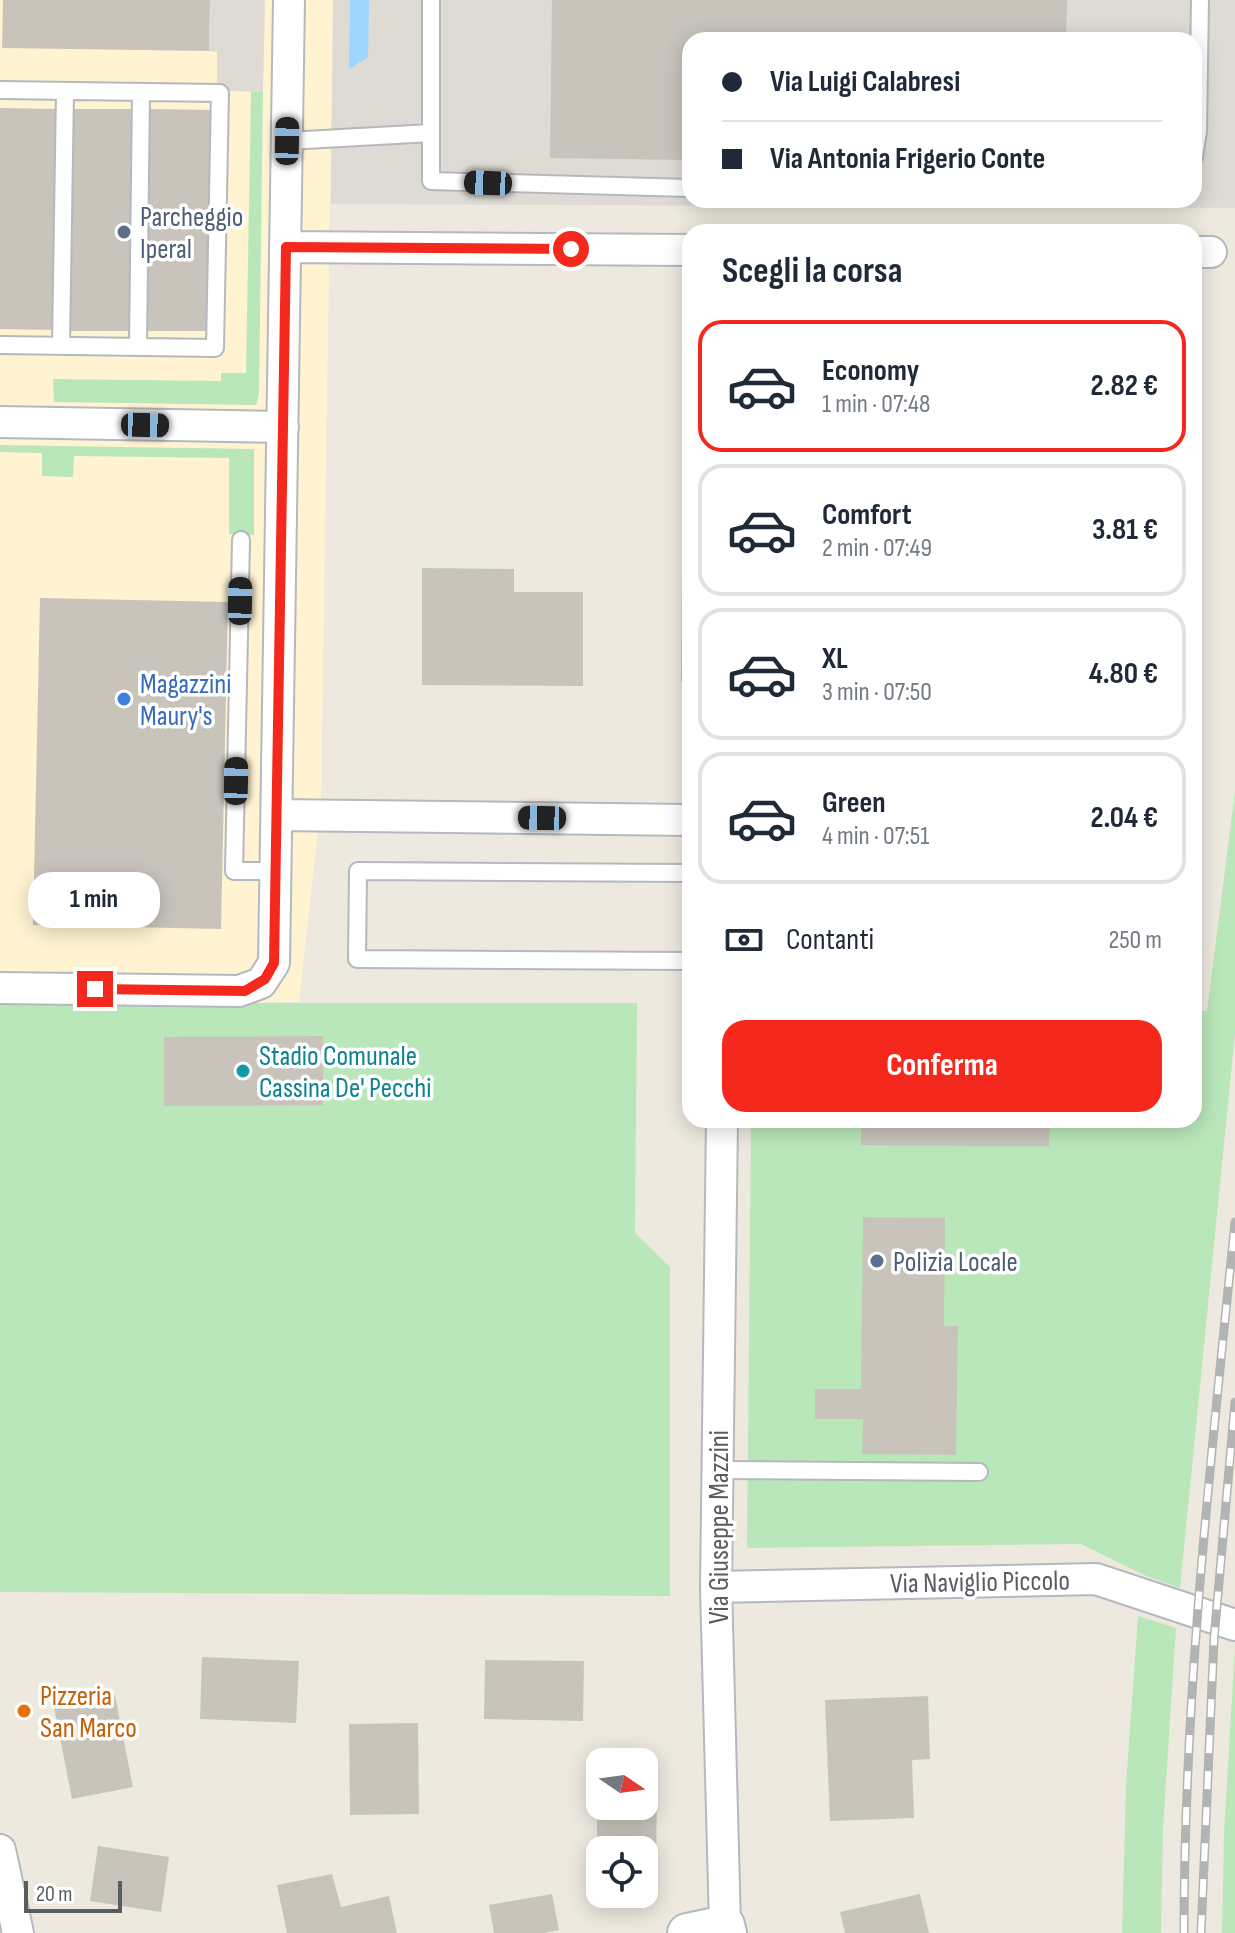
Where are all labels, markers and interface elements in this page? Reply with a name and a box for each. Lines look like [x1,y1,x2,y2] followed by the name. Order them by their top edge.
[770,64,960,100] text: Via Luigi Calabresi
[275,117,299,165] car
[770,141,1045,177] text: Via Antonia Frigerio Conte
[464,170,512,196] car
[140,201,243,266] place label: Parcheggio Iperal
[115,223,133,241] marker: Parcheggio Iperal
[553,231,589,267] route start
[722,250,902,293] text: Scegli la corsa
[726,350,798,422] icon: car
[822,353,919,389] text: Economy
[1091,368,1158,404] text: 2.82 €
[822,389,930,420] text: 1 min · 07:48
[121,413,169,437] car
[726,494,798,566] icon: car
[822,497,912,533] text: Comfort
[1092,512,1158,548] text: 3.81 €
[822,533,932,564] text: 2 min · 07:49
[228,577,252,625] car
[726,638,798,710] icon: car
[822,641,848,677] text: XL
[1089,656,1158,692] text: 4.80 €
[140,668,232,733] place label: Magazzini Maury's
[822,677,932,708] text: 3 min · 07:50
[115,690,133,708] marker: Magazzini Maury's
[224,757,248,805] car
[726,782,798,854] icon: car
[822,785,886,821] text: Green
[1090,800,1158,836] text: 2.04 €
[518,806,566,830] car
[822,821,929,852] text: 4 min · 07:51
[29,873,161,929] callout: 1 min
[70,884,118,915] text: 1 min
[722,918,766,962] icon: cash
[786,922,874,958] text: Contanti
[1108,925,1162,956] text: 250 m
[77,971,113,1007] route end
[722,1020,1162,1112] button: Conferma
[259,1040,432,1105] place label: Stadio Comunale Cassina De' Pecchi
[234,1062,252,1080] marker: Stadio Comunale Cassina De' Pecchi
[893,1246,1018,1279] place label: Polizia Locale
[868,1252,886,1270] marker: Polizia Locale
[703,1430,736,1624] street label: Via Giuseppe Mazzini
[890,1564,1070,1601] street label: Via Naviglio Piccolo
[40,1680,137,1745] place label: Pizzeria San Marco
[15,1702,33,1720] marker: Pizzeria San Marco
[586,1748,658,1820] north arrow
[586,1748,658,1908] map controls
[586,1836,658,1908] button: locate
[24,1877,122,1913] scale bar
[36,1881,73,1908] text: 20 m

